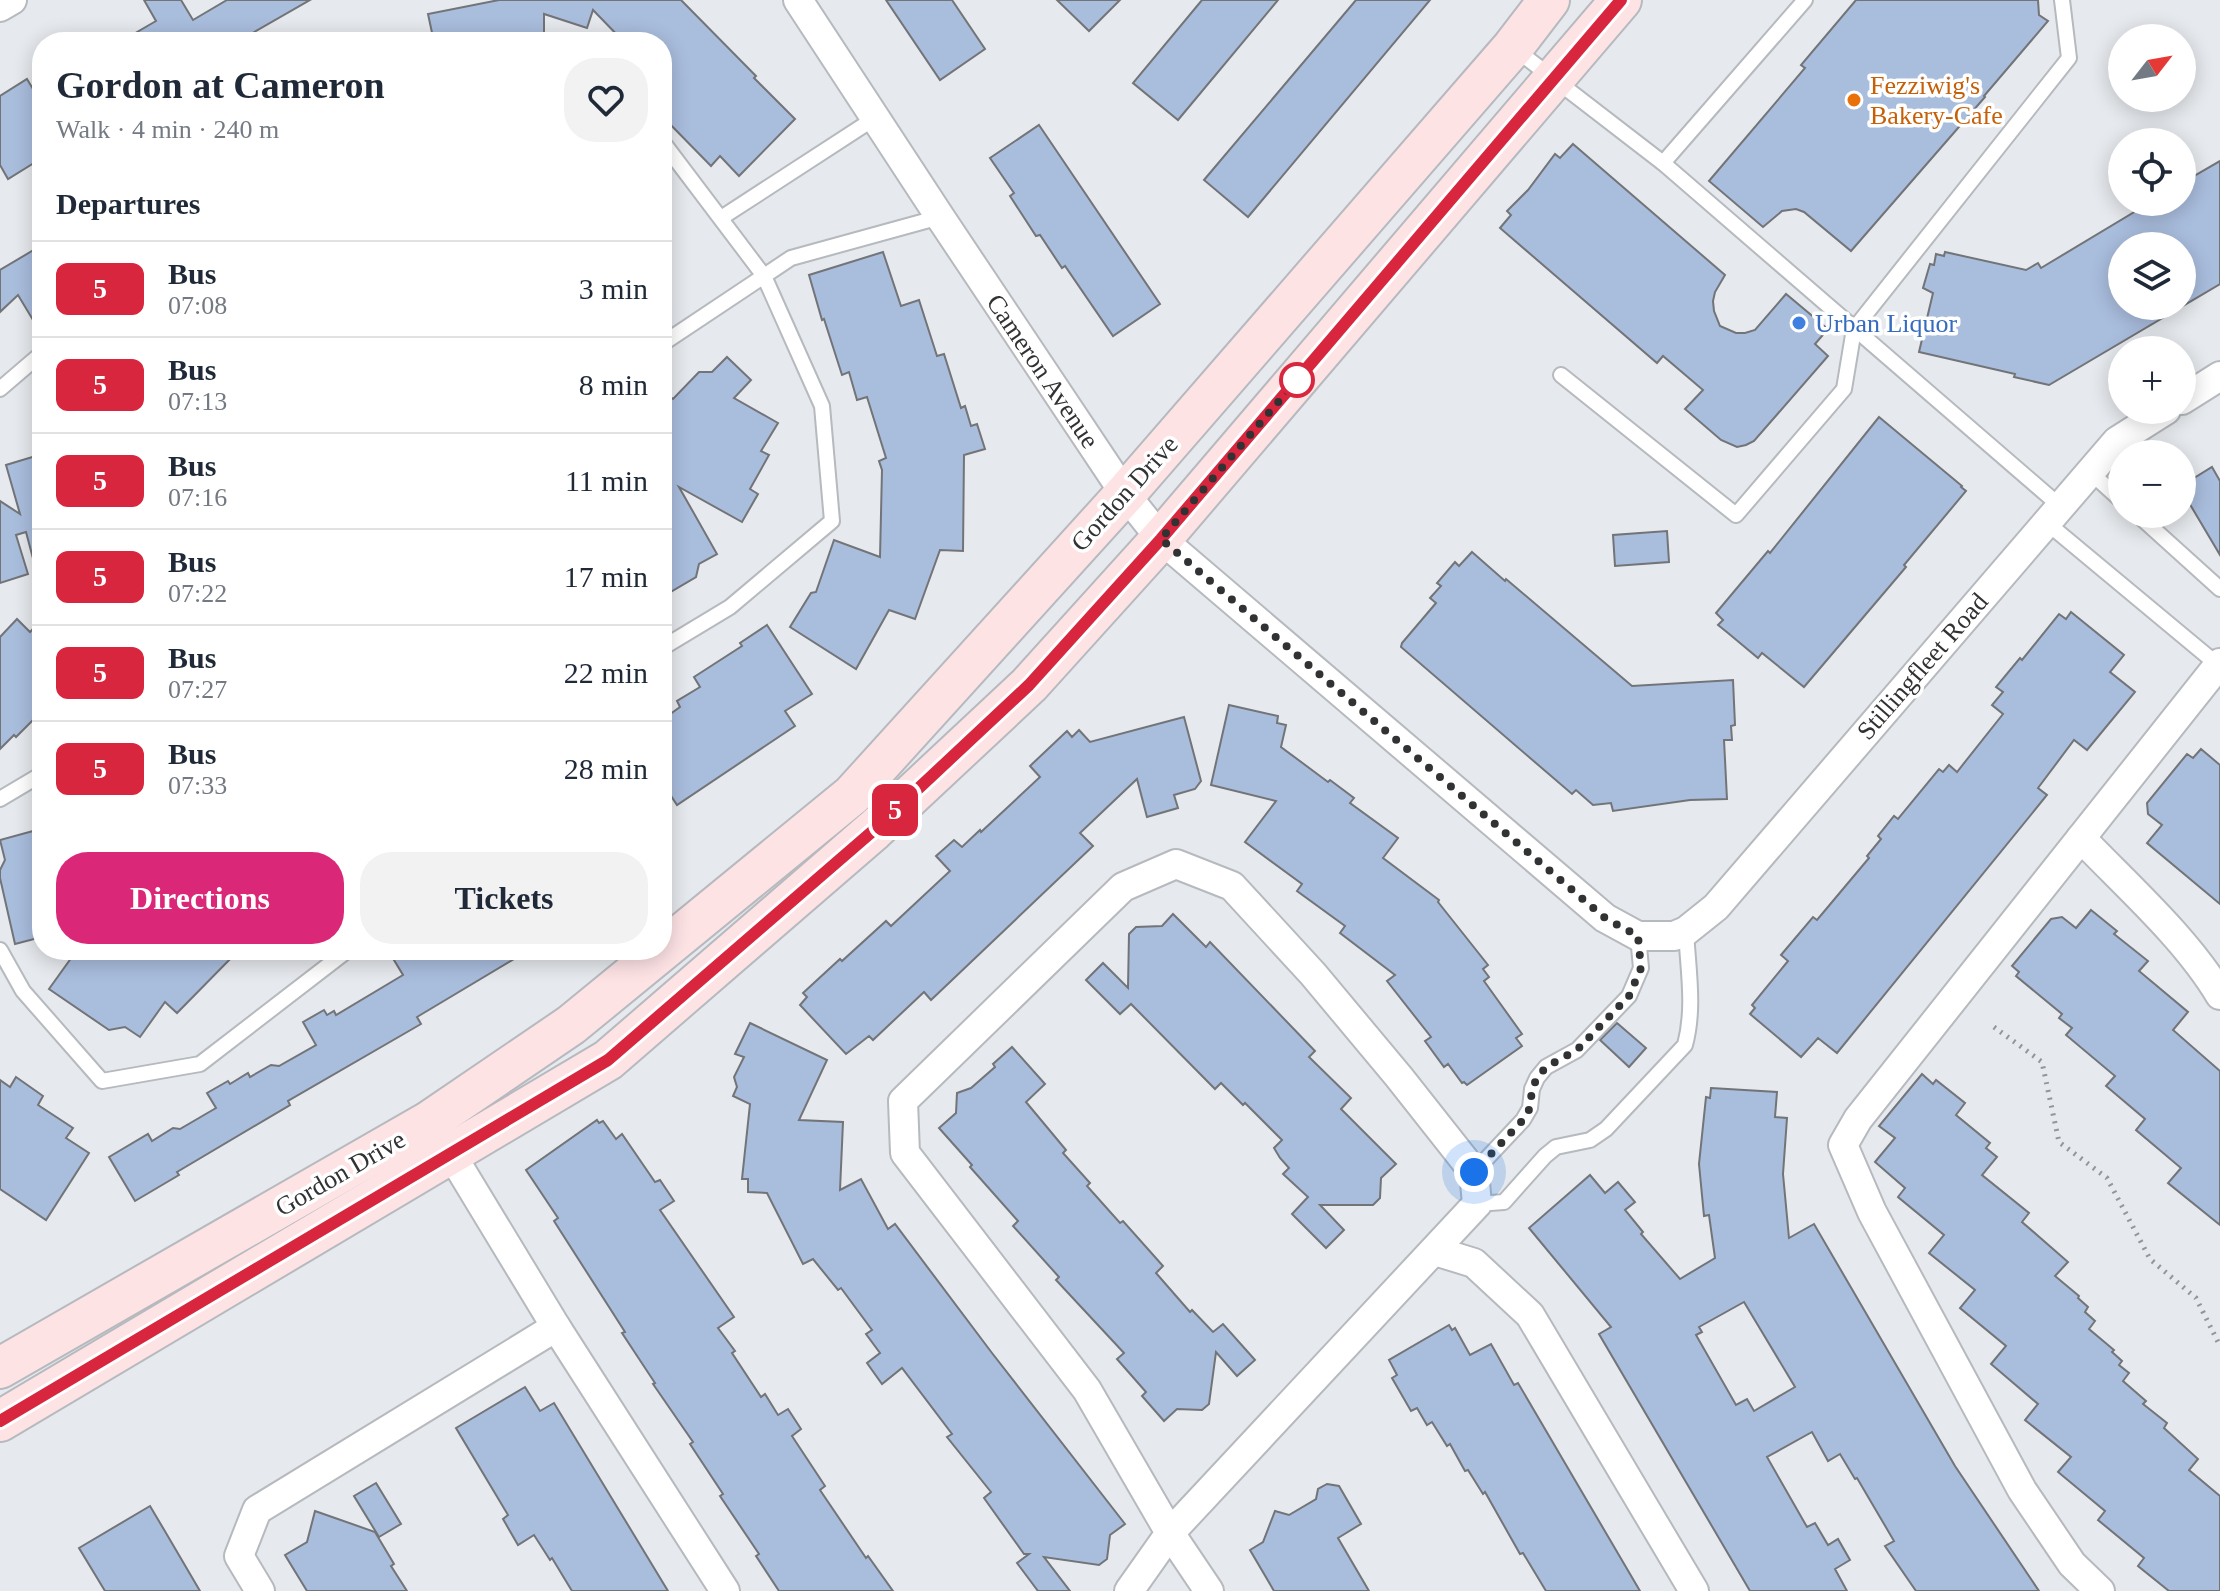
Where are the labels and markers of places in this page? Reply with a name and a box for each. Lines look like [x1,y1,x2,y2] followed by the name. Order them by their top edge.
[1870,71,2003,130] place label: Fezziwig's Bakery-Cafe
[1845,91,1863,109] marker: Fezziwig's Bakery-Cafe
[1815,309,1958,338] place label: Urban Liquor
[1790,314,1808,332] marker: Urban Liquor
[1280,363,1314,397] unlabelled marker

